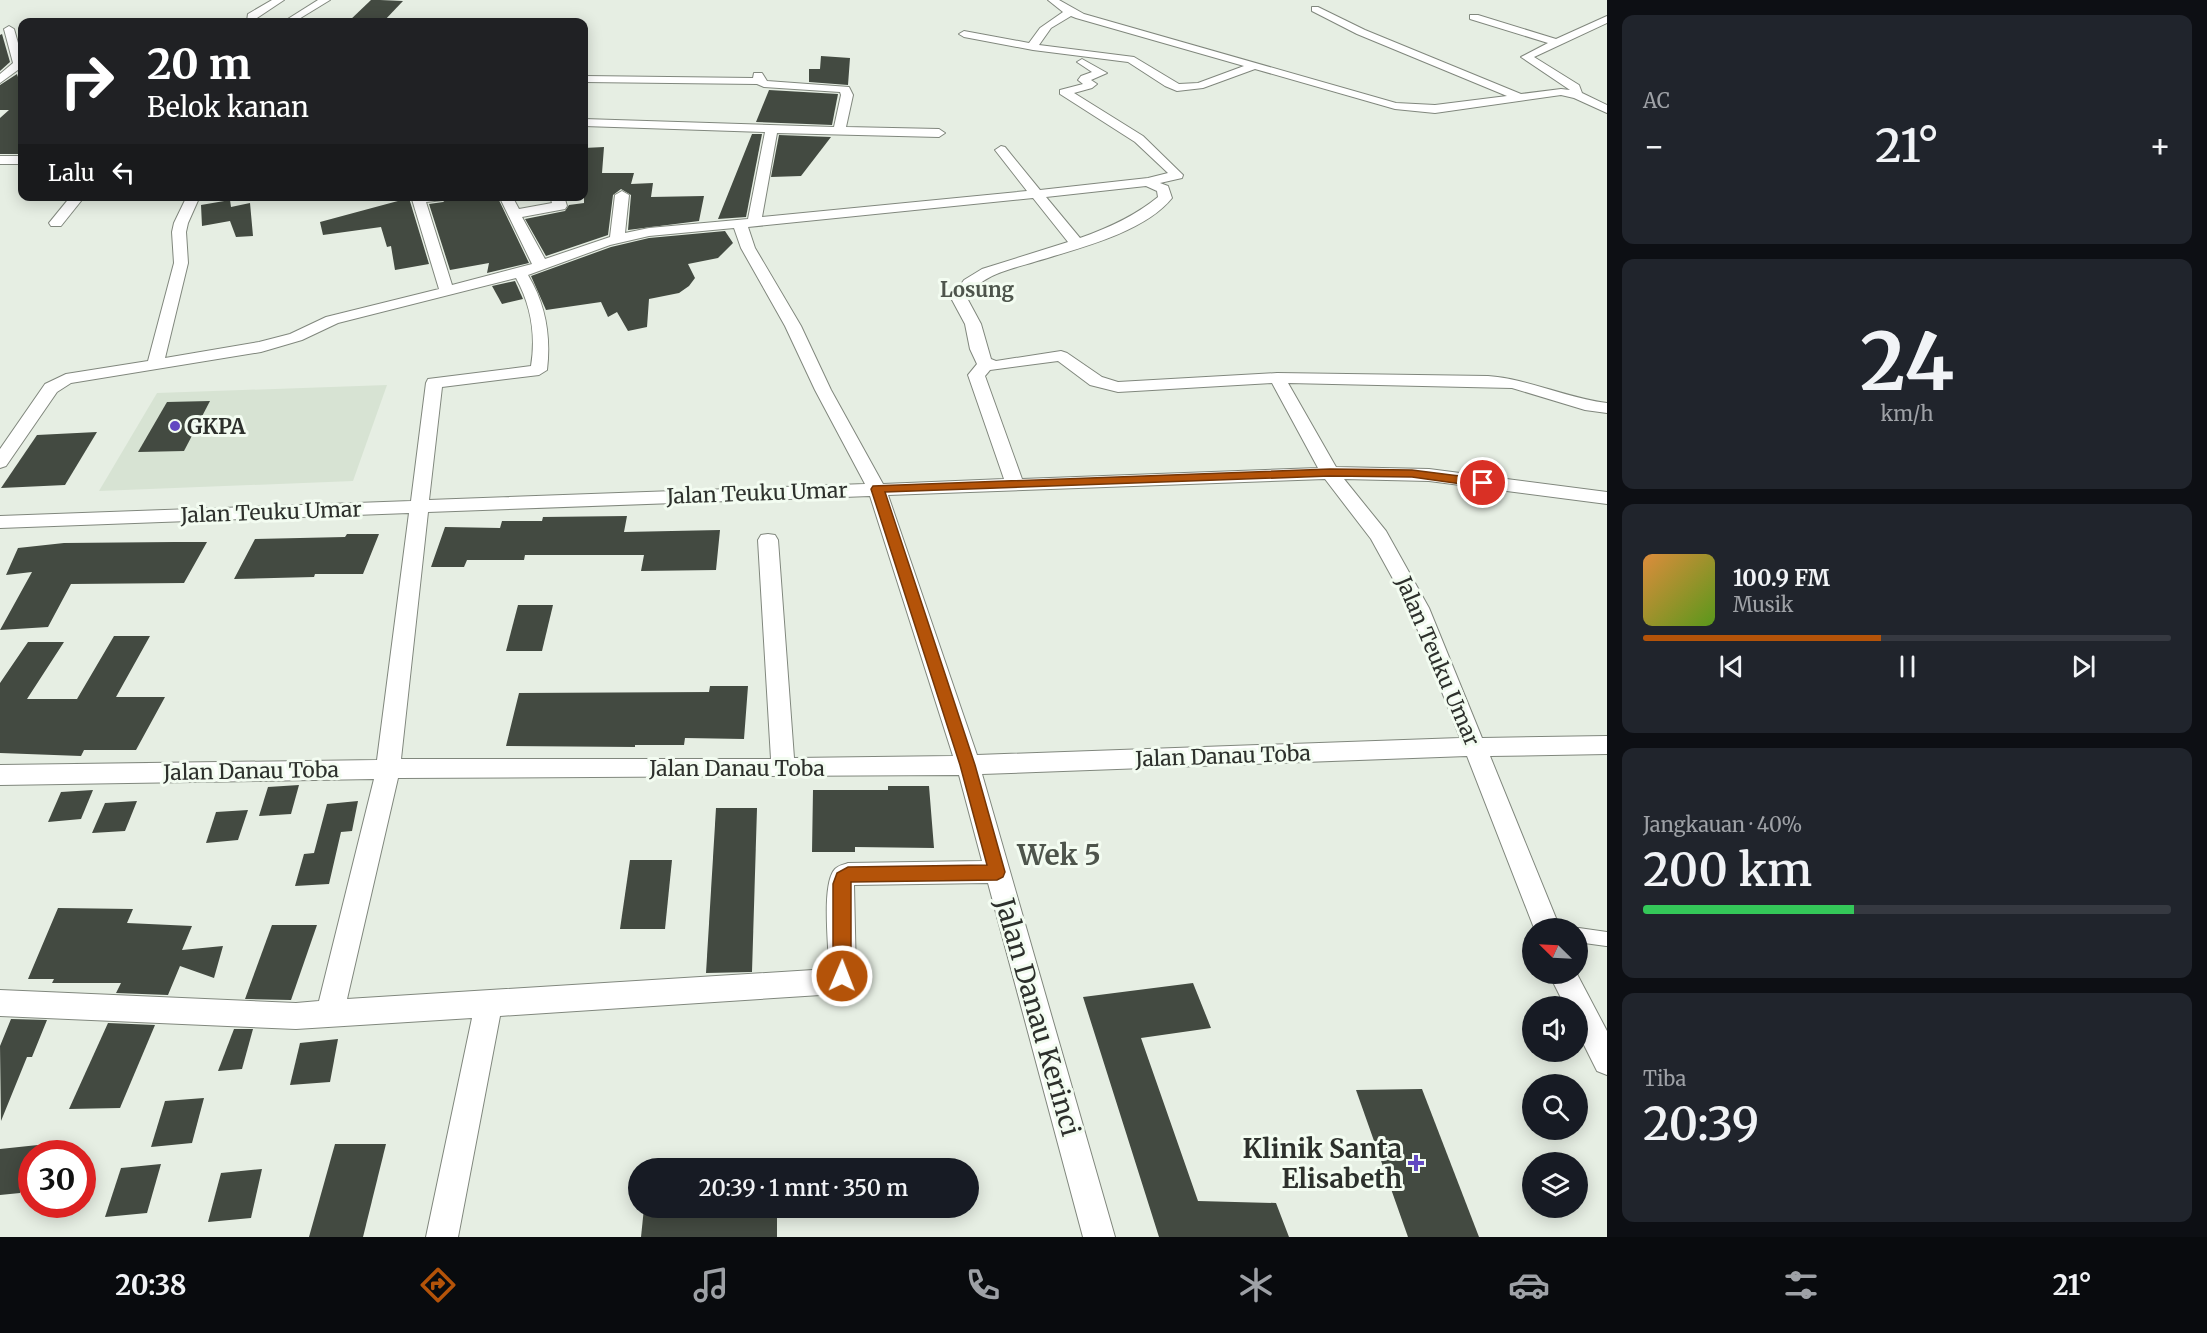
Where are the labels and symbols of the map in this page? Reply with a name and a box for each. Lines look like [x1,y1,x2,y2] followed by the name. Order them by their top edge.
[940,277,1014,302] district label: Losung
[187,413,247,440] place label: GKPA
[168,419,182,433] marker: GKPA
[1457,457,1508,508] pin
[665,476,848,510] street label: Jalan Teuku Umar
[179,495,362,529] street label: Jalan Teuku Umar
[1390,571,1486,750] street label: Jalan Teuku Umar
[1134,739,1311,773] street label: Jalan Danau Toba
[648,755,825,782] street label: Jalan Danau Toba
[162,756,339,786] street label: Jalan Danau Toba
[1016,837,1101,873] district label: Wek 5
[988,893,1088,1140] street label: Jalan Danau Kerinci
[1522,918,1588,984] north arrow
[810,944,874,1008] position arrow
[1243,1132,1402,1195] place label: Klinik Santa Elisabeth
[18,1140,96,1218] speed limit sign: 30
[1407,1154,1425,1172] marker: Klinik Santa Elisabeth

